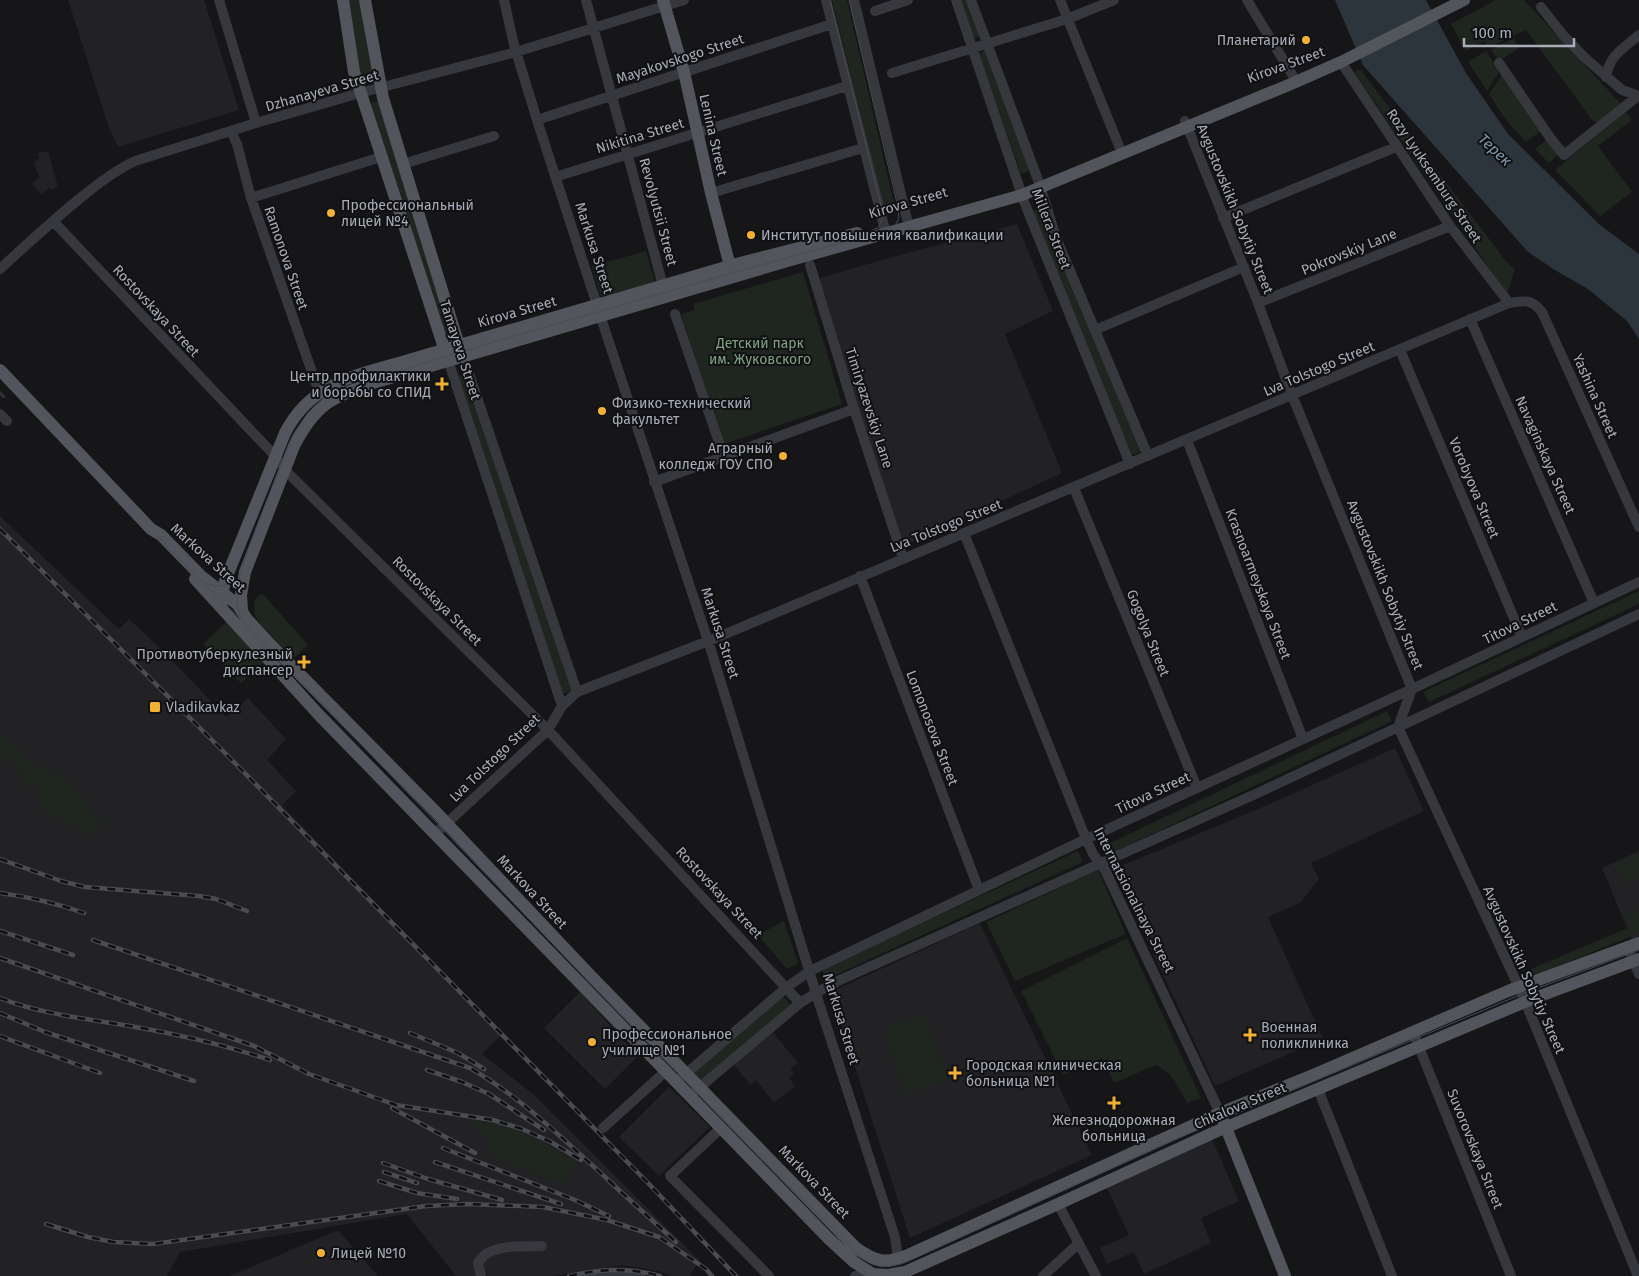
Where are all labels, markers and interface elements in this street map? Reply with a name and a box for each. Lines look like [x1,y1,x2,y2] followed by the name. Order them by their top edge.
[1464,15,1574,47] scale bar
[1472,24,1512,42] text: 100 m
[614,30,747,88] street label: Mayakovskogo Street
[1217,32,1296,49] place label: Планетарий
[1300,34,1312,46] marker: Планетарий
[1245,43,1328,87] street label: Kirova Street
[264,66,381,115] street label: Dzhanayeva Street
[695,92,731,179] street label: Lenina Street
[1383,106,1486,247] street label: Rozy Lyuksemburg Street
[594,114,687,157] street label: Nikitina Street
[1193,122,1277,297] street label: Avgustovskikh Sobytiy Street
[1475,130,1515,170] water label: Терек
[635,156,681,269] street label: Revolyutsii Street
[867,183,950,222] street label: Kirova Street
[1028,186,1074,273] street label: Millera Street
[341,197,474,230] place label: Профессиональный лицей №4
[571,200,617,297] street label: Markusa Street
[260,204,312,313] street label: Ramonova Street
[325,207,337,219] marker: Профессиональный лицей №4
[1299,225,1399,279] street label: Pokrovskiy Lane
[761,227,1004,244] place label: Институт повышения квалификации
[745,229,757,241] marker: Институт повышения квалификации
[109,261,204,361] street label: Rostovskaya Street
[476,292,559,331] street label: Kirova Street
[436,298,484,403] street label: Tamayeva Street
[709,335,811,368] park label: Детский парк им. Жуковского
[1261,338,1378,400] street label: Lva Tolstogo Street
[841,346,897,470] street label: Timiryazevskiy Lane
[1569,351,1622,442] street label: Yashina Street
[290,368,431,401] place label: Центр профилактики и борьбы со СПИД
[435,377,449,391] marker: Центр профилактики и борьбы со СПИД
[1511,393,1579,518] street label: Navaginskaya Street
[612,395,751,428] place label: Физико-технический факультет
[596,405,608,417] marker: Физико-технический факультет
[1445,435,1503,542] street label: Vorobyova Street
[659,440,773,473] place label: Аграрный колледж ГОУ СПО
[777,450,789,462] marker: Аграрный колледж ГОУ СПО
[888,495,1005,556] street label: Lva Tolstogo Street
[1343,498,1427,673] street label: Avgustovskikh Sobytiy Street
[1221,506,1295,662] street label: Krasnoarmeyskaya Street
[167,520,250,597] street label: Markova Street
[389,553,486,650] street label: Rostovskaya Street
[697,585,743,682] street label: Markusa Street
[1123,587,1173,680] street label: Gogolya Street
[1480,597,1561,648] street label: Titova Street
[136,646,293,679] place label: Противотуберкулезный диспансер
[297,655,311,669] marker: Противотуберкулезный диспансер
[902,668,962,789] street label: Lomonosova Street
[166,699,240,716] place label: Vladikavkaz
[148,700,162,714] marker: Vladikavkaz
[446,710,544,806] street label: Lva Tolstogo Street
[1113,768,1194,818] street label: Titova Street
[1090,824,1179,976] street label: Internatsionalnaya Street
[672,843,767,943] street label: Rostovskaya Street
[493,851,571,933] street label: Markova Street
[1479,884,1569,1057] street label: Avgustovskikh Sobytiy Street
[819,971,863,1068] street label: Markusa Street
[1261,1019,1349,1052] place label: Военная поликлиника
[602,1026,732,1059] place label: Профессиональное училище №1
[1243,1028,1257,1042] marker: Военная поликлиника
[586,1036,598,1048] marker: Профессиональное училище №1
[966,1057,1122,1090] place label: Городская клиническая больница №1
[948,1066,962,1080] marker: Городская клиническая больница №1
[1191,1079,1290,1133] street label: Chkalova Street
[1443,1087,1507,1212] street label: Suvorovskaya Street
[1107,1096,1121,1110] marker: Железнодорожная больница
[1052,1112,1176,1145] place label: Железнодорожная больница
[775,1142,854,1223] street label: Markova Street
[331,1245,406,1262] place label: Лицей №10
[315,1247,327,1259] marker: Лицей №10

